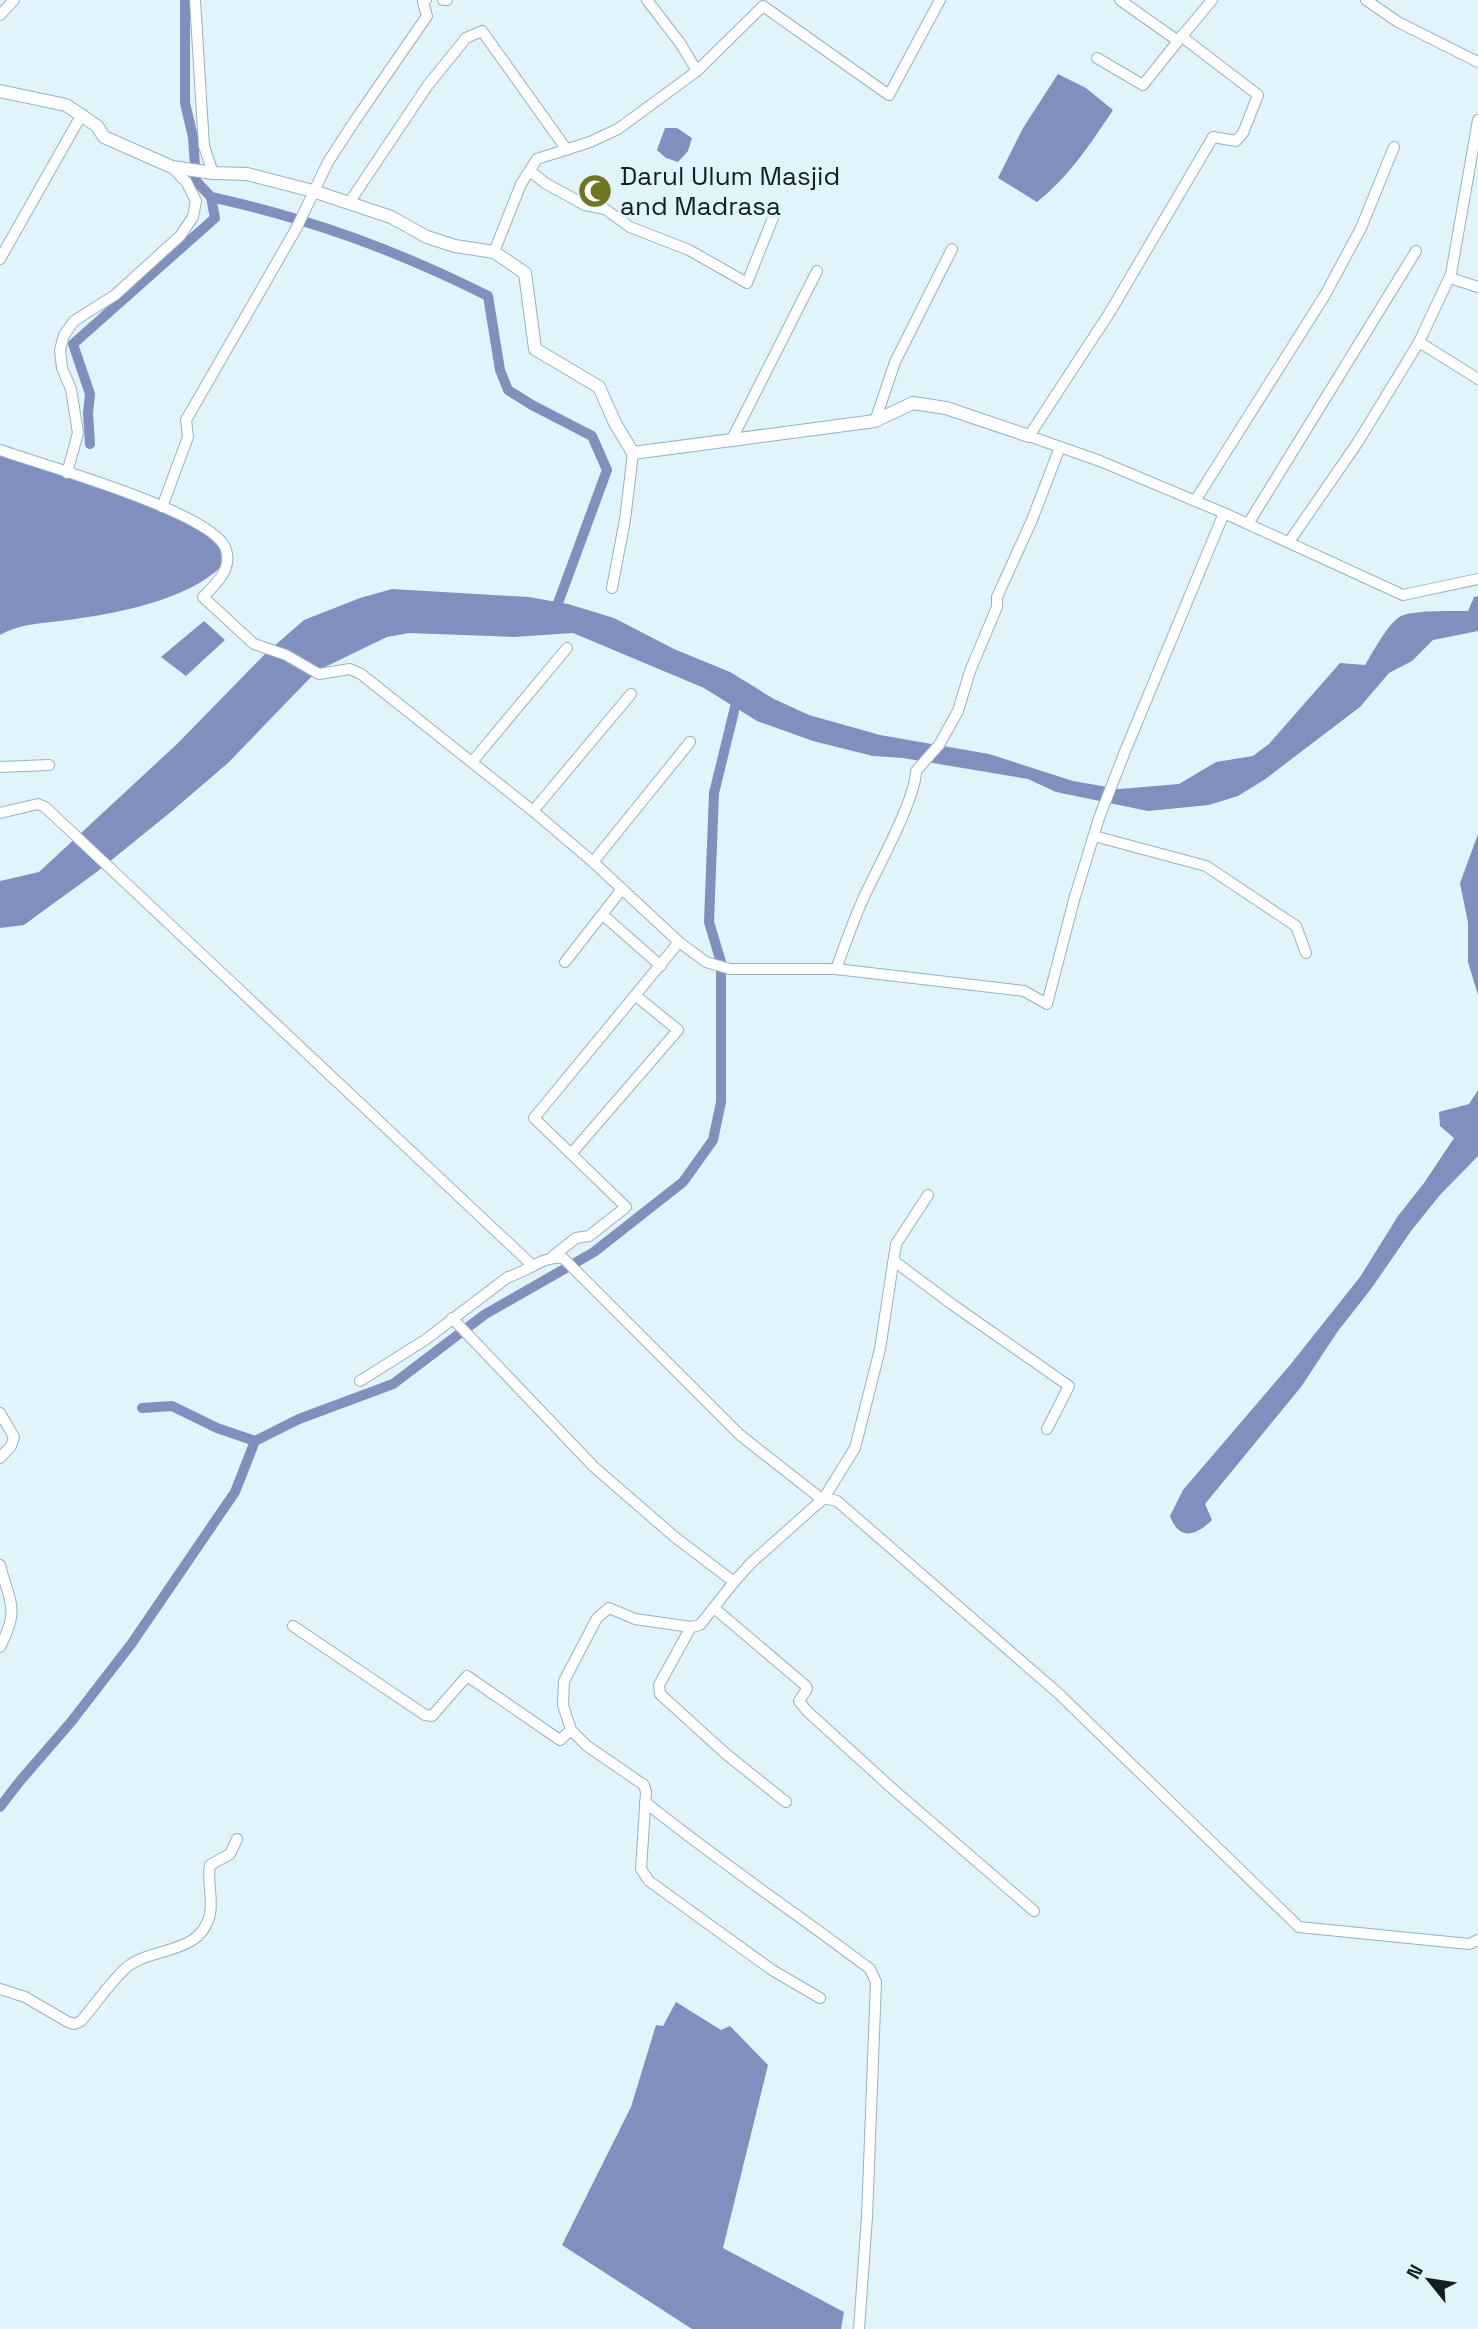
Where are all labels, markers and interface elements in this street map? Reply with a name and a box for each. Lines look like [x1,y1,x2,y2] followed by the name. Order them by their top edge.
[620,159,840,223] place label: Darul Ulum Masjid and Madrasa
[576,172,614,210] mosque icon: Darul Ulum Masjid and Madrasa
[1394,2245,1464,2315] north arrow
[1401,2260,1429,2284] text: N

